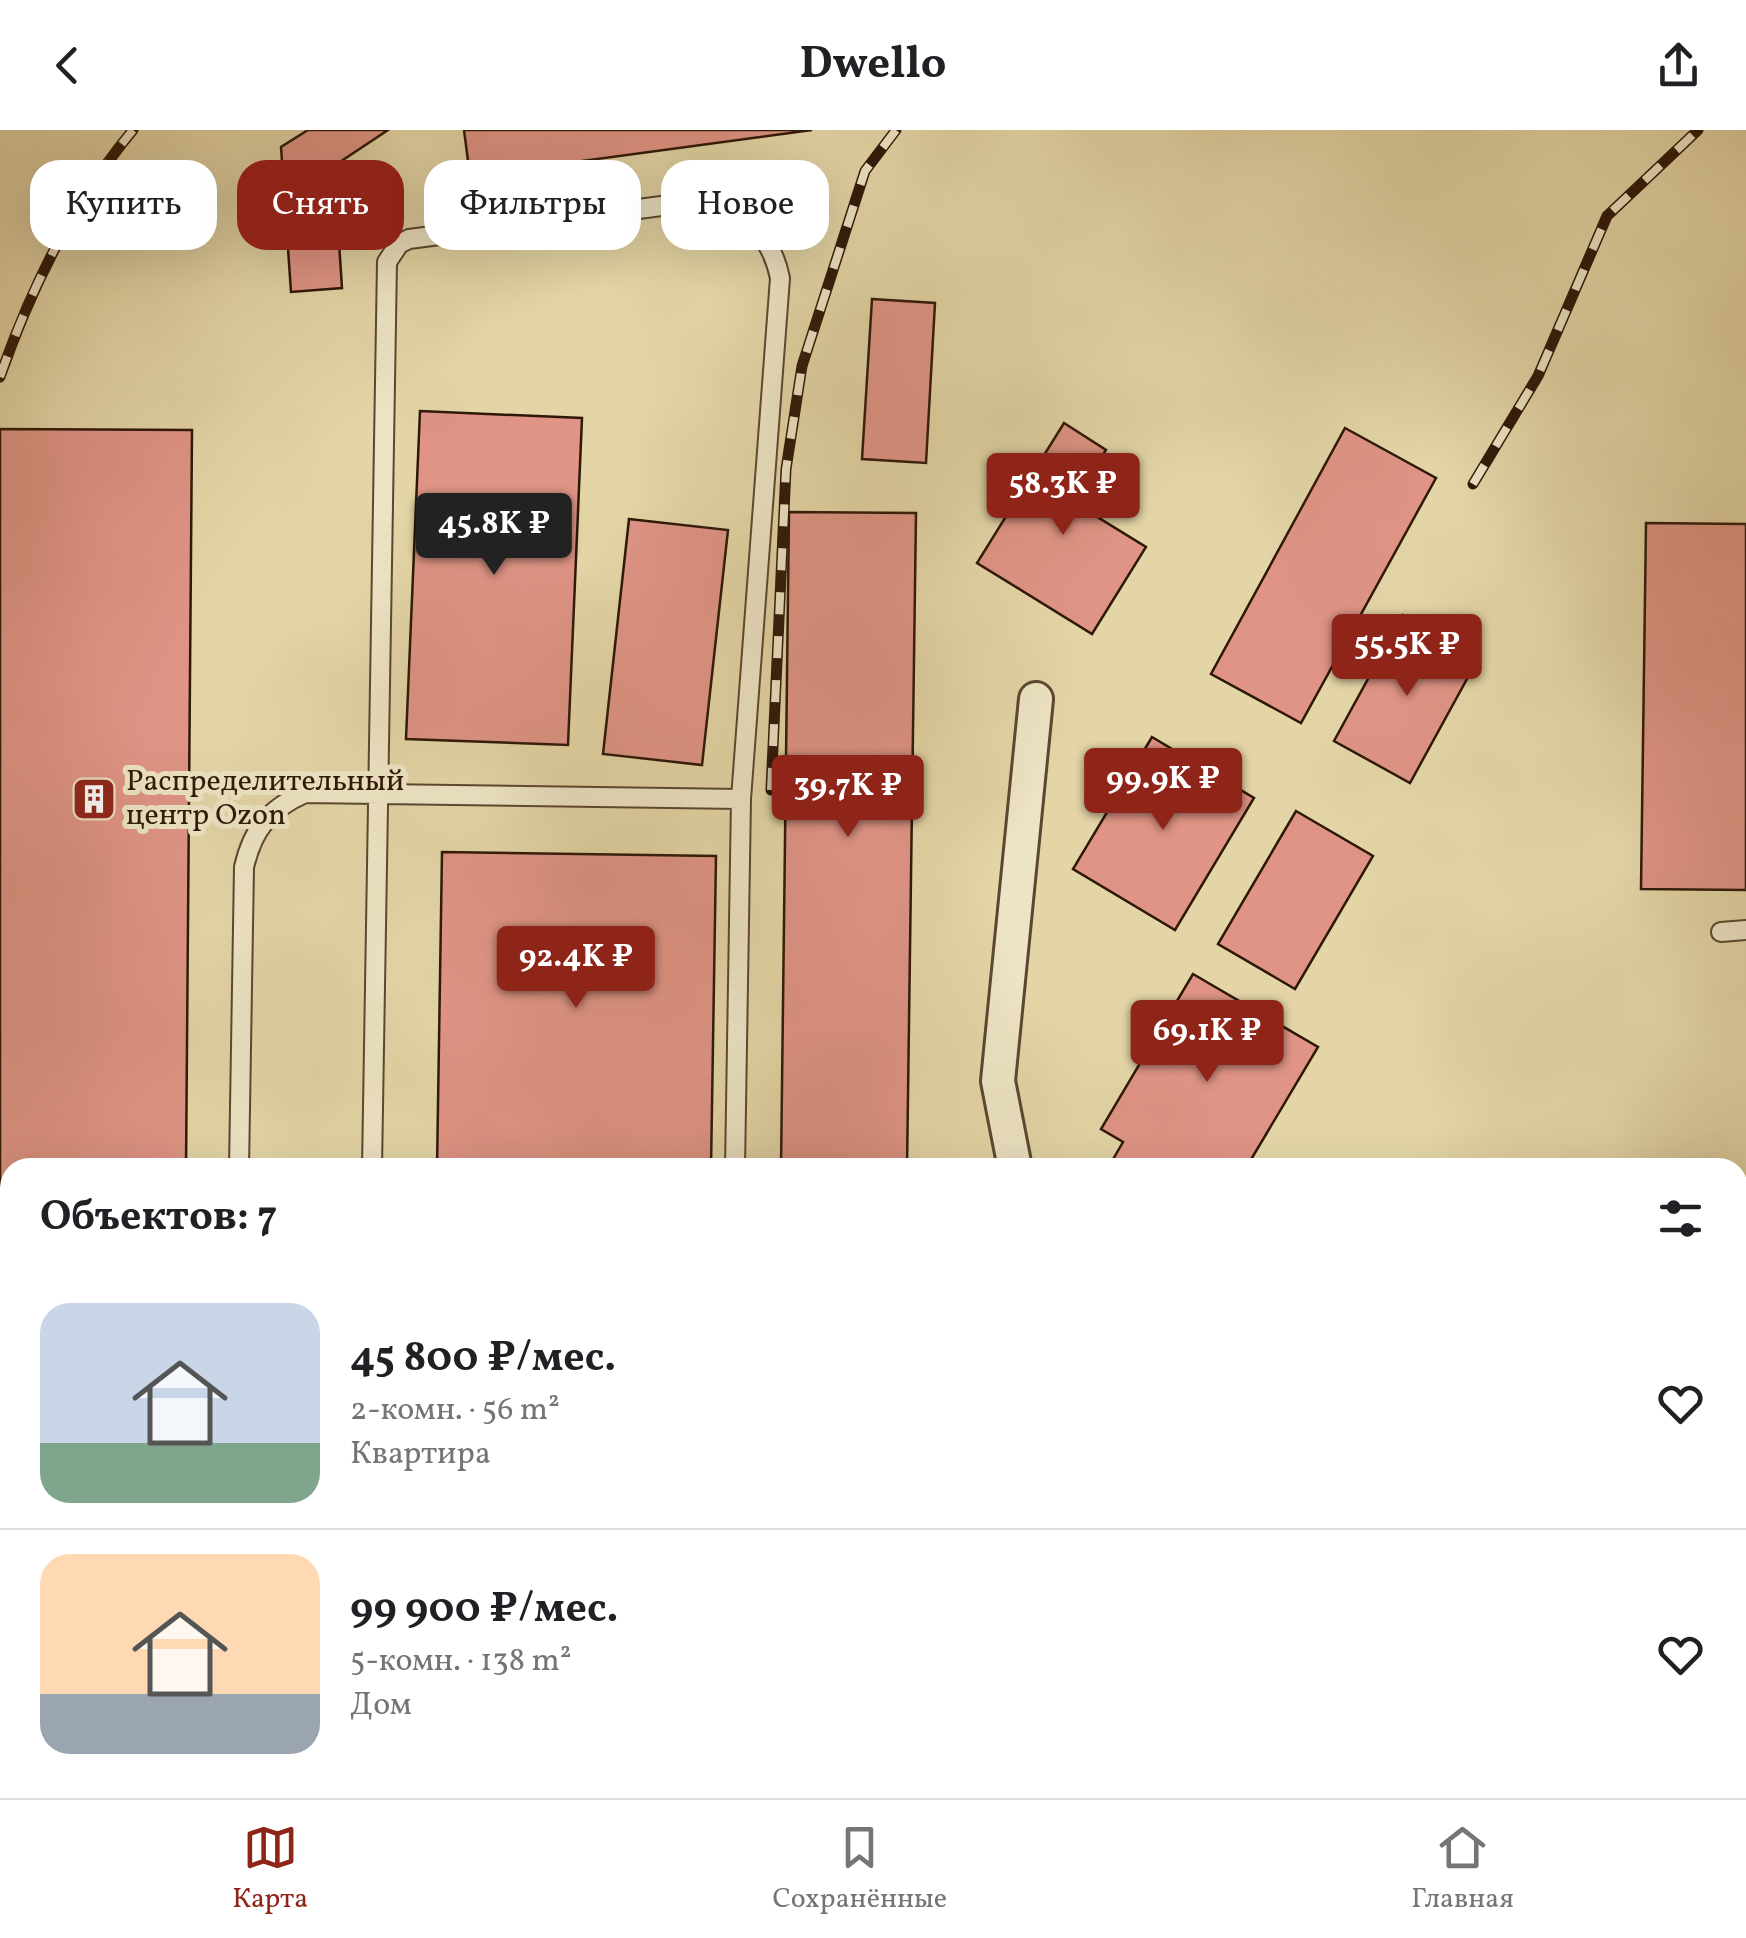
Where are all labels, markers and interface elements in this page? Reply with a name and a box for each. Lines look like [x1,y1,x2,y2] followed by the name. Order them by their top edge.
[799,34,947,97] text: Dwello
[40,38,95,93] icon: back
[1651,38,1706,93] icon: share
[30,160,217,250] chip: Купить
[237,160,404,250] chip: Снять
[424,160,641,250] chip: Фильтры
[661,160,829,250] chip: Новое
[971,453,1155,538] pin: 58.3K ₽
[1009,463,1117,507] text: 58.3K ₽
[402,493,586,578] pin: 45.8K ₽
[438,503,550,547] text: 45.8K ₽
[1315,614,1499,699] pin: 55.5K ₽
[1354,624,1460,668] text: 55.5K ₽
[1071,748,1255,833] pin: 99.9K ₽
[756,755,940,840] pin: 39.7K ₽
[1106,758,1220,802] text: 99.9K ₽
[126,761,404,837] place label: Распределительный центр Ozon
[794,765,902,809] text: 39.7K ₽
[71,776,117,822] building icon: Распределительный центр Ozon
[484,926,668,1011] pin: 92.4K ₽
[519,936,633,980] text: 92.4K ₽
[1115,1000,1299,1085] pin: 69.1K ₽
[1153,1010,1261,1054] text: 69.1K ₽
[40,1189,277,1248] text: Объектов: 7
[1653,1191,1708,1246] icon: filters
[350,1330,616,1389] text: 45 800 ₽/мес.
[120,1343,240,1463] icon: home
[1653,1376,1708,1431] icon: heart
[350,1389,560,1433] text: 2-комн. · 56 m²
[350,1433,491,1477] text: Квартира
[350,1581,618,1640] text: 99 900 ₽/мес.
[120,1594,240,1714] icon: home
[1653,1627,1708,1682] icon: heart
[350,1640,572,1684] text: 5-комн. · 138 m²
[350,1684,412,1728] text: Дом
[232,1820,308,1919] tab: Карта
[772,1820,947,1919] tab: Сохранённые
[1411,1820,1514,1919] tab: Главная

